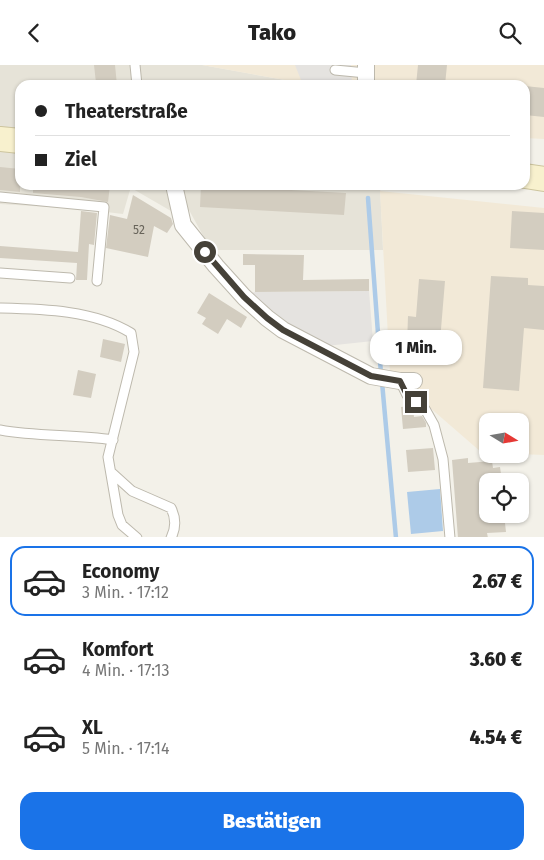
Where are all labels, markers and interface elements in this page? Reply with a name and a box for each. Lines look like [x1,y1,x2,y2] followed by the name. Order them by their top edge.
[20,19,48,47] icon: back
[248,19,296,46] text: Tako
[496,19,524,47] icon: search
[65,100,188,123] text: Theaterstraße
[65,148,97,171] text: Ziel
[133,223,145,237] house number: 52
[194,241,216,263] route start
[370,329,462,365] callout: 1 Min.
[395,338,437,357] text: 1 Min.
[405,391,427,413] route end
[479,413,529,463] north arrow
[479,413,529,523] map controls
[479,473,529,523] button: locate
[22,559,67,604] icon: car
[82,560,159,583] text: Economy
[473,570,522,593] text: 2.67 €
[82,583,169,602] text: 3 Min. · 17:12
[22,637,67,682] icon: car
[82,638,153,661] text: Komfort
[470,648,522,671] text: 3.60 €
[82,661,169,680] text: 4 Min. · 17:13
[22,715,67,760] icon: car
[82,716,103,739] text: XL
[469,726,522,749] text: 4.54 €
[82,739,169,758] text: 5 Min. · 17:14
[20,792,524,850] button: Bestätigen

